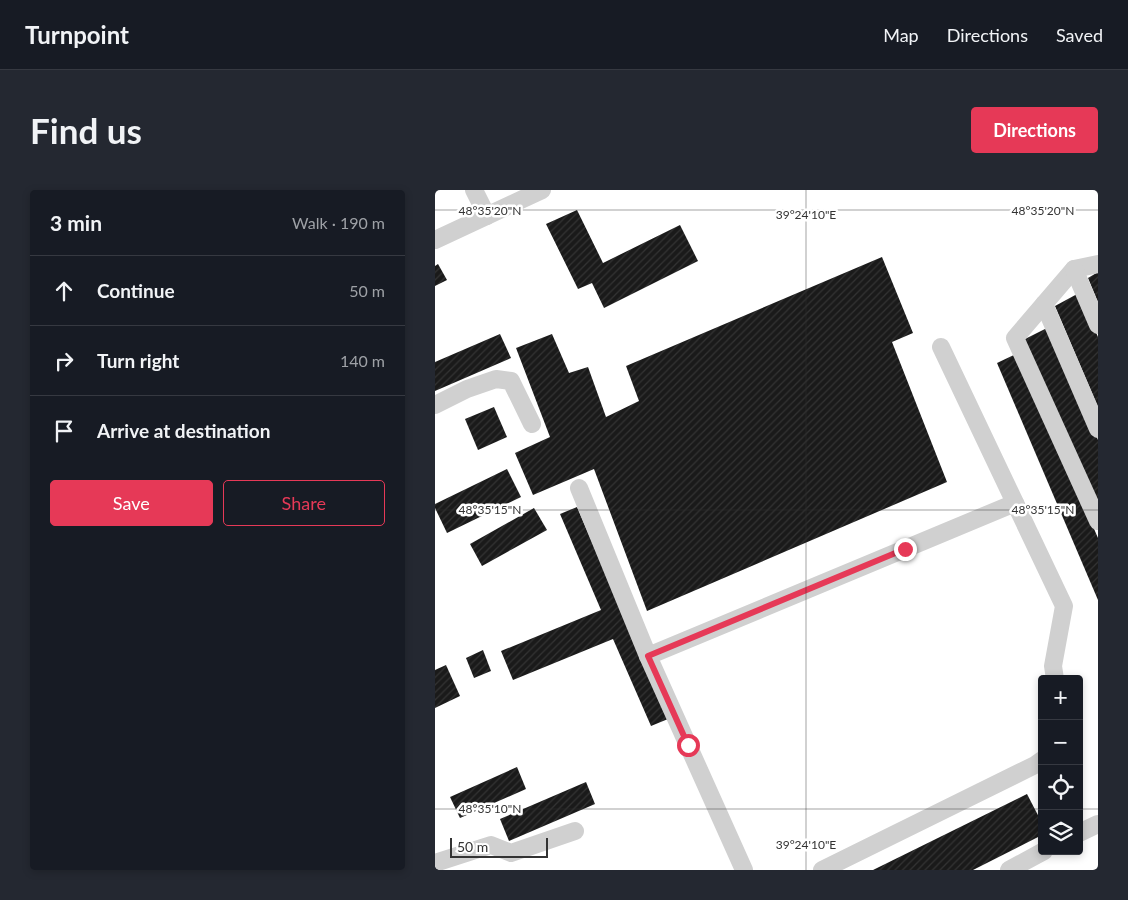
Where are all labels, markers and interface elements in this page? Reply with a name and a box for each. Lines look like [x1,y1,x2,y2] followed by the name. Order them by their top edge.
[25,20,129,49] text: Turnpoint
[883,24,919,46] text: Map
[947,24,1028,46] text: Directions
[1056,24,1103,46] text: Saved
[971,107,1098,153] button: Directions
[30,109,142,151] text: Find us
[459,203,521,218] text: 48°35'20"N
[1012,203,1074,218] text: 48°35'20"N
[776,207,836,222] text: 39°24'10"E
[50,210,102,235] text: 3 min
[292,213,385,232] text: Walk · 190 m
[50,277,78,305] icon: ahead
[97,279,175,302] text: Continue
[349,281,385,300] text: 50 m
[50,347,78,375] icon: right
[97,349,179,372] text: Turn right
[340,351,385,370] text: 140 m
[50,417,78,445] icon: arrive
[97,419,270,442] text: Arrive at destination
[50,480,213,526] button: Save
[223,480,385,526] button: Share
[459,502,521,517] text: 48°35'15"N
[1012,502,1074,517] text: 48°35'15"N
[894,538,917,561] route end
[1038,675,1083,855] map controls
[1038,675,1083,720] button: +
[1038,720,1083,765] button: −
[677,734,700,757] route start
[1038,765,1083,810] button: locate
[459,801,521,816] text: 48°35'10"N
[1038,810,1083,855] button: layers
[450,835,547,858] scale bar
[776,837,836,852] text: 39°24'10"E
[457,838,488,855] text: 50 m

